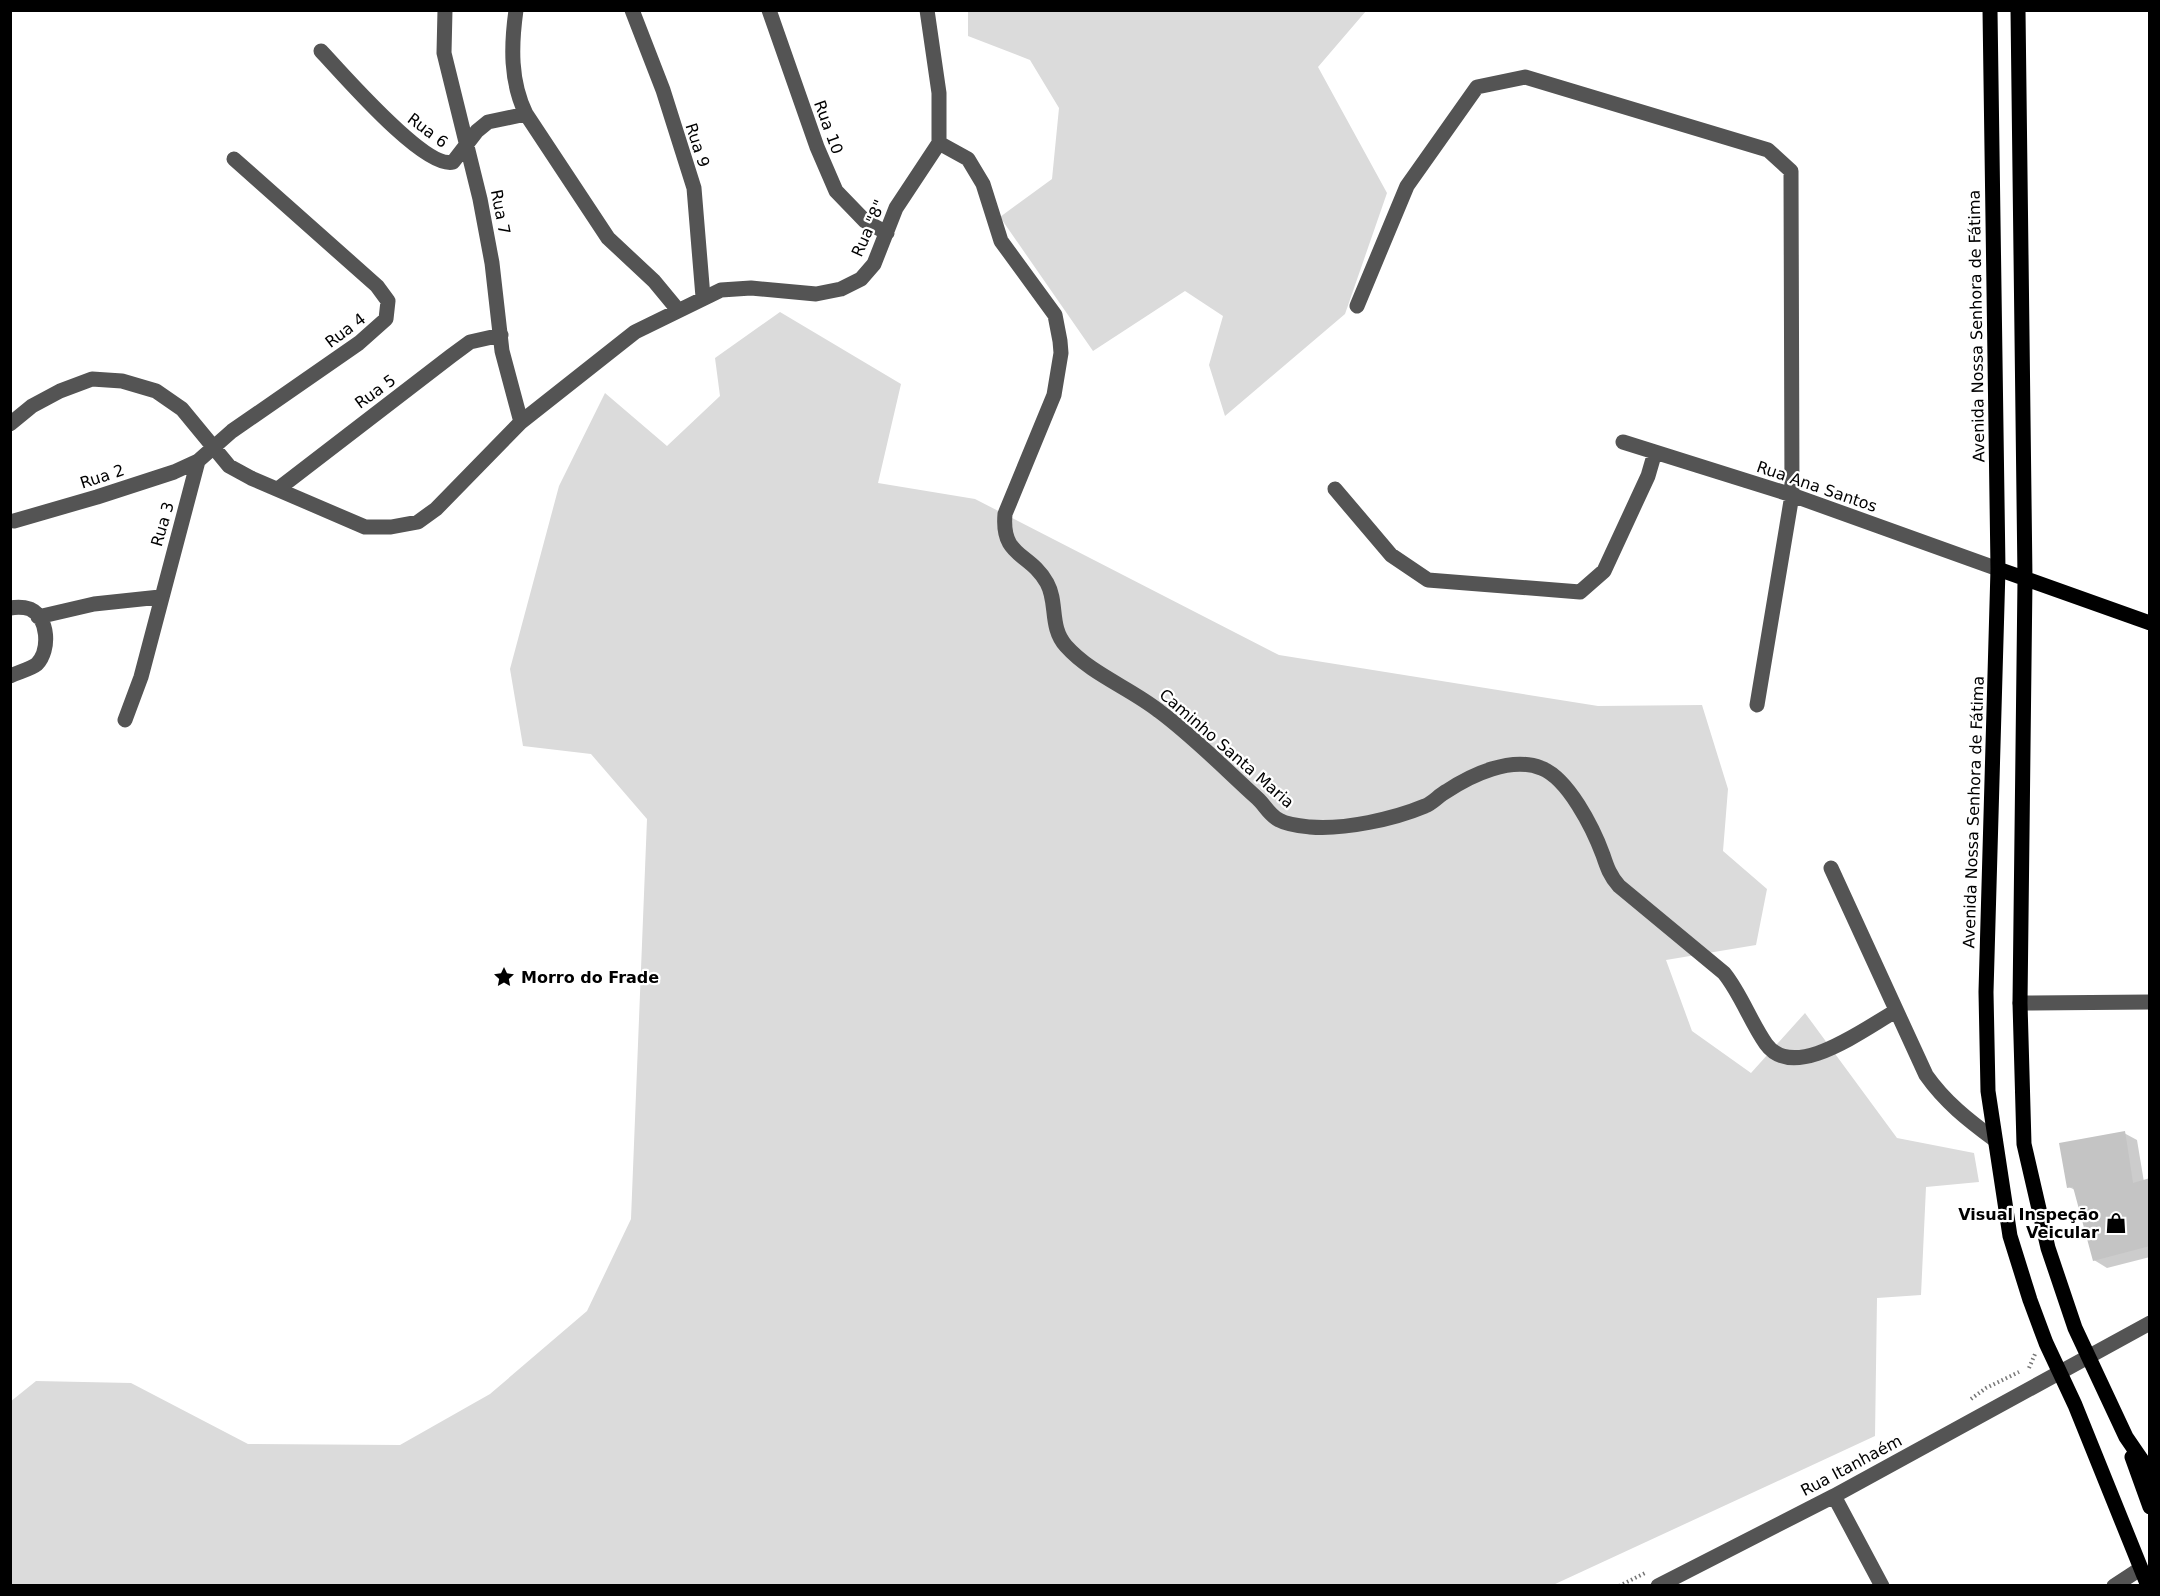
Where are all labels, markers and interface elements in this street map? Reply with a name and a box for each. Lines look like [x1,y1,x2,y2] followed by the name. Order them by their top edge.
[810,98,847,157] street label: Rua 10
[404,109,452,152] street label: Rua 6
[681,121,714,170] street label: Rua 9
[487,188,514,236] street label: Rua 7
[1965,190,1988,462] street label: Avenida Nossa Senhora de Fátima
[848,197,889,260] street label: Rua "8"
[321,309,369,352] street label: Rua 4
[351,370,399,412] street label: Rua 5
[1754,457,1879,516] street label: Rua Ana Santos
[78,460,127,493] street label: Rua 2
[147,500,178,549] street label: Rua 3
[1959,675,1988,949] street label: Avenida Nossa Senhora de Fátima
[1156,685,1298,812] street label: Caminho Santa Maria
[492,965,516,989] place icon: Morro do Frade
[521,968,659,987] place label: Morro do Frade
[1958,1205,2099,1242] place label: Visual Inspeção Veicular
[2104,1211,2128,1235] shop icon: Visual Inspeção Veicular
[1797,1431,1905,1500] street label: Rua Itanhaém

